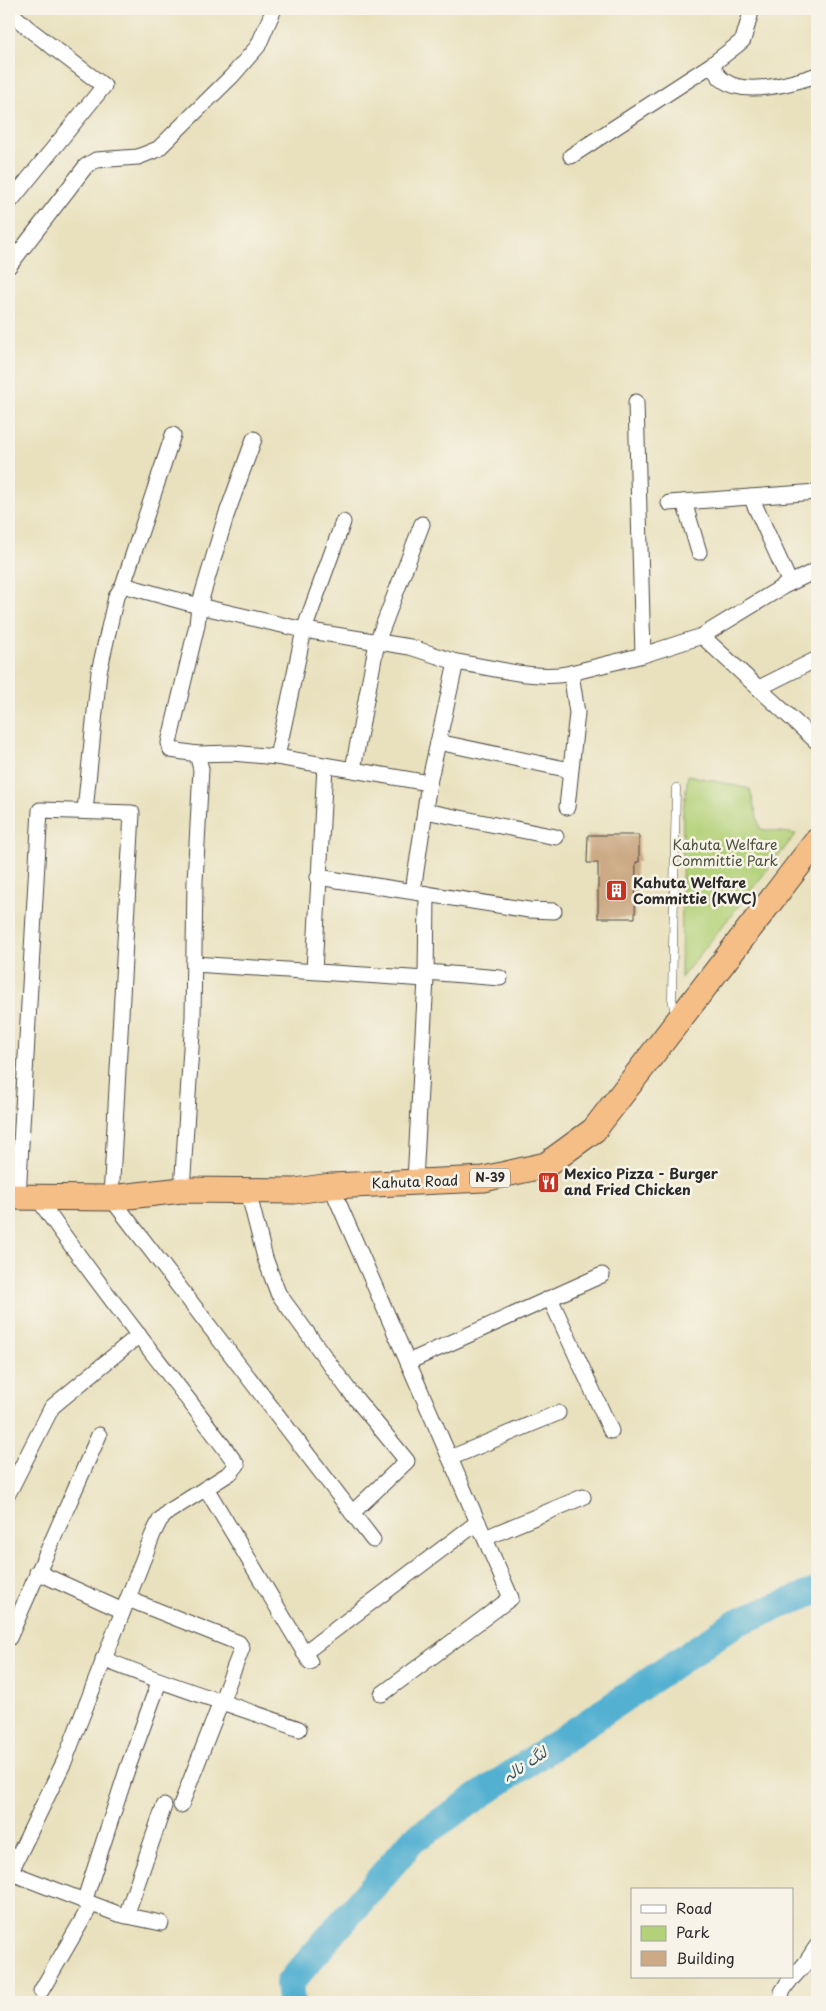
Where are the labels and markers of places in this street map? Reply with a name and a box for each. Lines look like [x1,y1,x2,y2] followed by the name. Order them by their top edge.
[633,872,757,909] place label: Kahuta Welfare Committie (KWC)
[605,879,629,903] building icon: Kahuta Welfare Committie (KWC)
[564,1163,719,1200] place label: Mexico Pizza - Burger and Fried Chicken
[536,1170,560,1194] restaurant icon: Mexico Pizza - Burger and Fried Chicken

